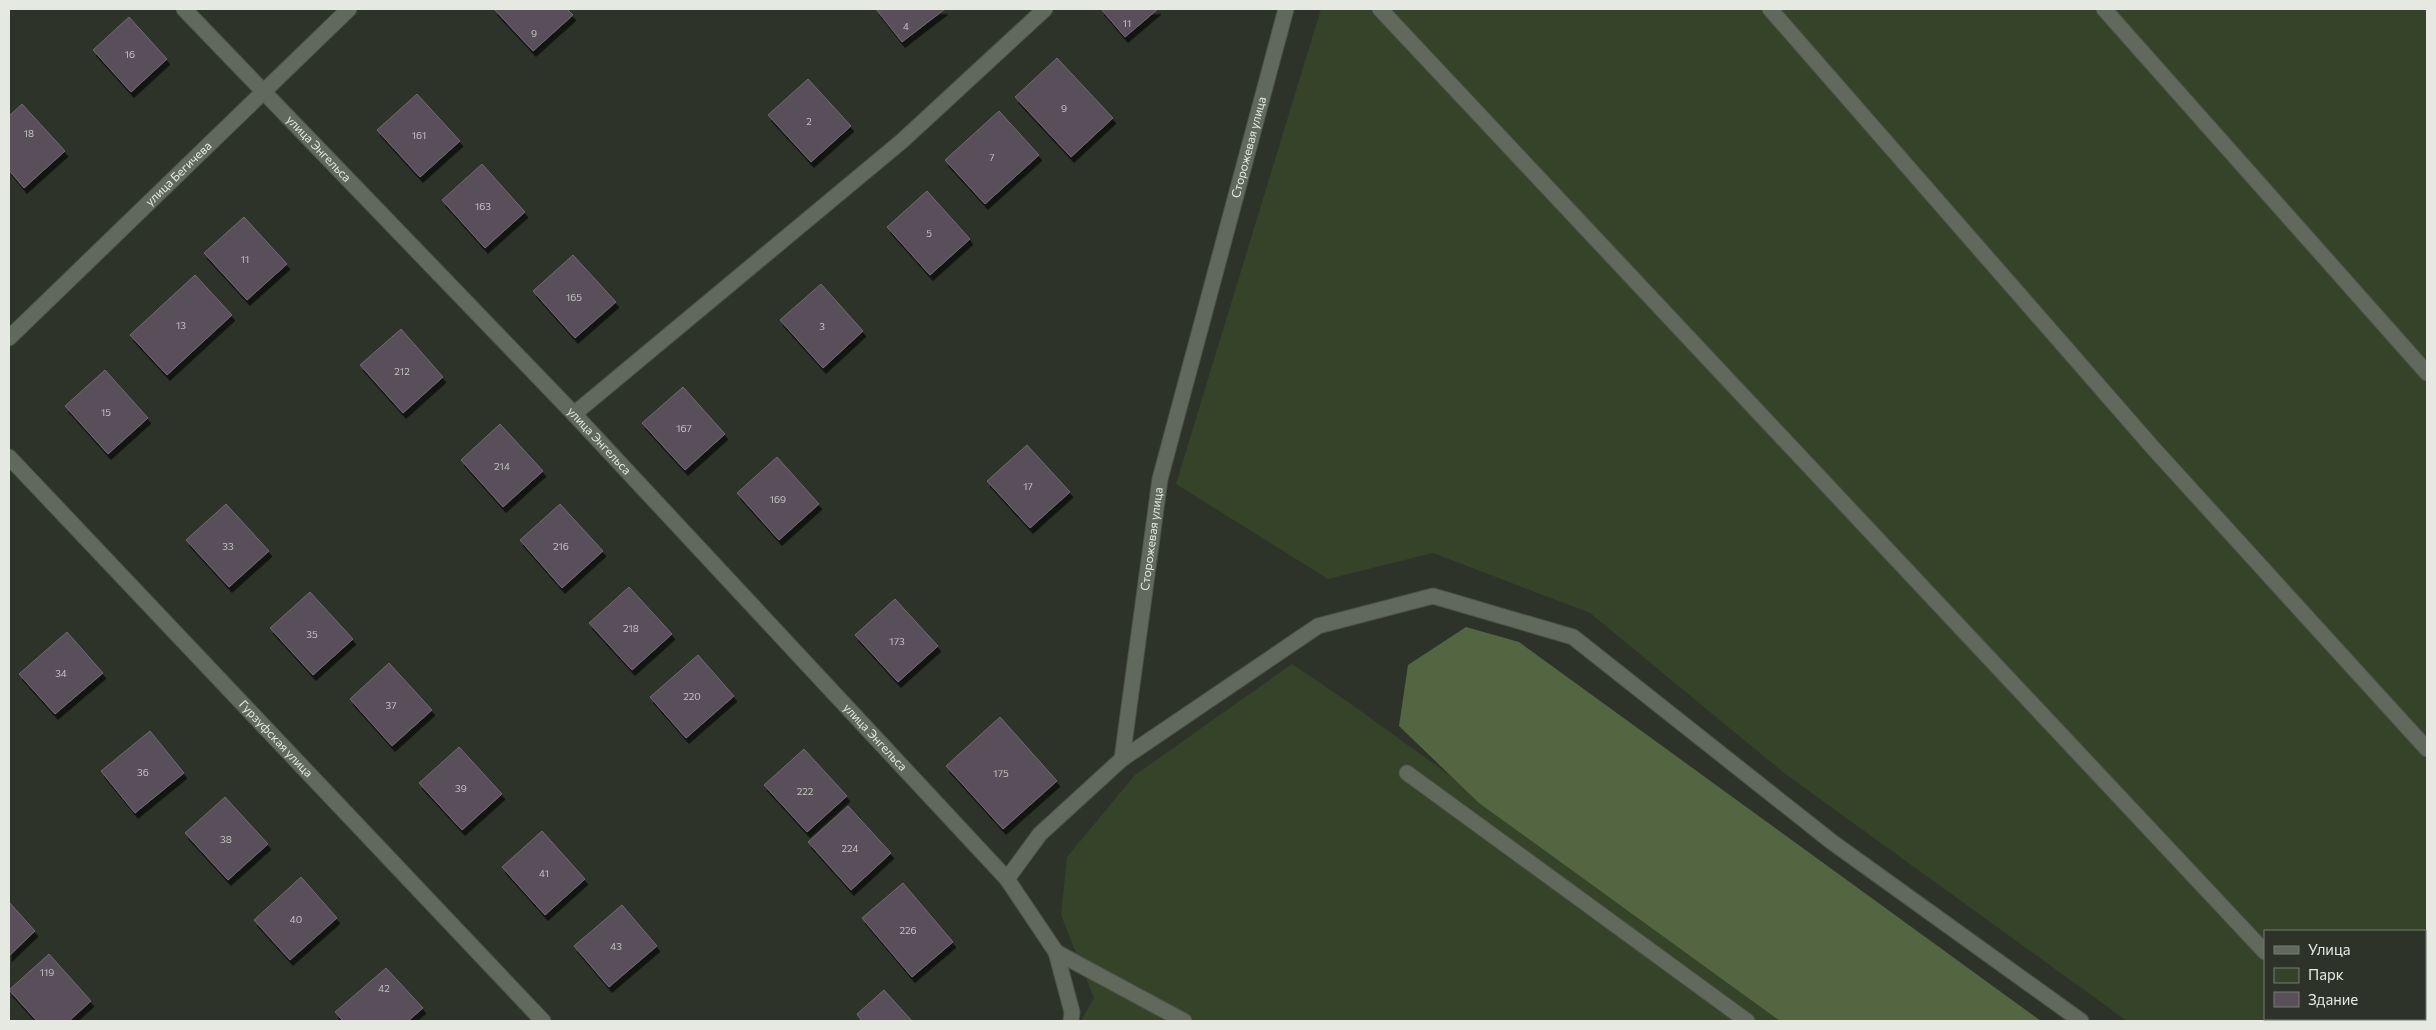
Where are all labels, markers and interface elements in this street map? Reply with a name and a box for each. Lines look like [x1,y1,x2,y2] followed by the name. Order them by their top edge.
[1123,17,1131,29] house number: 11
[903,20,909,32] house number: 4
[531,27,537,39] house number: 9
[125,48,135,60] house number: 16
[1228,95,1268,199] street label: Сторожевая улица
[1061,102,1067,114] house number: 9
[284,112,355,184] street label: улица Энгельса
[806,115,812,127] house number: 2
[24,127,34,139] house number: 18
[412,129,426,141] house number: 161
[142,138,214,208] street label: улица Бегичева
[989,151,995,163] house number: 7
[475,200,491,212] house number: 163
[926,227,932,239] house number: 5
[241,253,249,265] house number: 11
[566,291,582,303] house number: 165
[176,319,186,331] house number: 13
[819,320,825,332] house number: 3
[394,365,410,377] house number: 212
[565,404,635,477] street label: улица Энгельса
[101,406,111,418] house number: 15
[676,422,692,434] house number: 167
[494,460,510,472] house number: 214
[1023,480,1033,492] house number: 17
[1137,486,1165,592] street label: Сторожевая улица
[770,493,786,505] house number: 169
[222,540,234,552] house number: 33
[553,540,569,552] house number: 216
[623,622,639,634] house number: 218
[306,628,318,640] house number: 35
[889,635,905,647] house number: 173
[55,667,67,679] house number: 34
[683,690,701,702] house number: 220
[237,697,316,779] street label: Гурзуфская улица
[386,699,396,711] house number: 37
[841,700,911,773] street label: улица Энгельса
[137,766,149,778] house number: 36
[993,767,1009,779] house number: 175
[455,782,467,794] house number: 39
[797,785,814,797] house number: 222
[220,833,232,845] house number: 38
[842,842,858,854] house number: 224
[539,867,549,879] house number: 41
[290,913,302,925] house number: 40
[899,924,917,936] house number: 226
[2264,930,2426,1020] legend
[610,940,622,952] house number: 43
[2308,940,2350,958] text: Улица
[2308,965,2344,983] text: Парк
[40,966,54,978] house number: 119
[378,982,390,994] house number: 42
[2308,990,2358,1008] text: Здание

